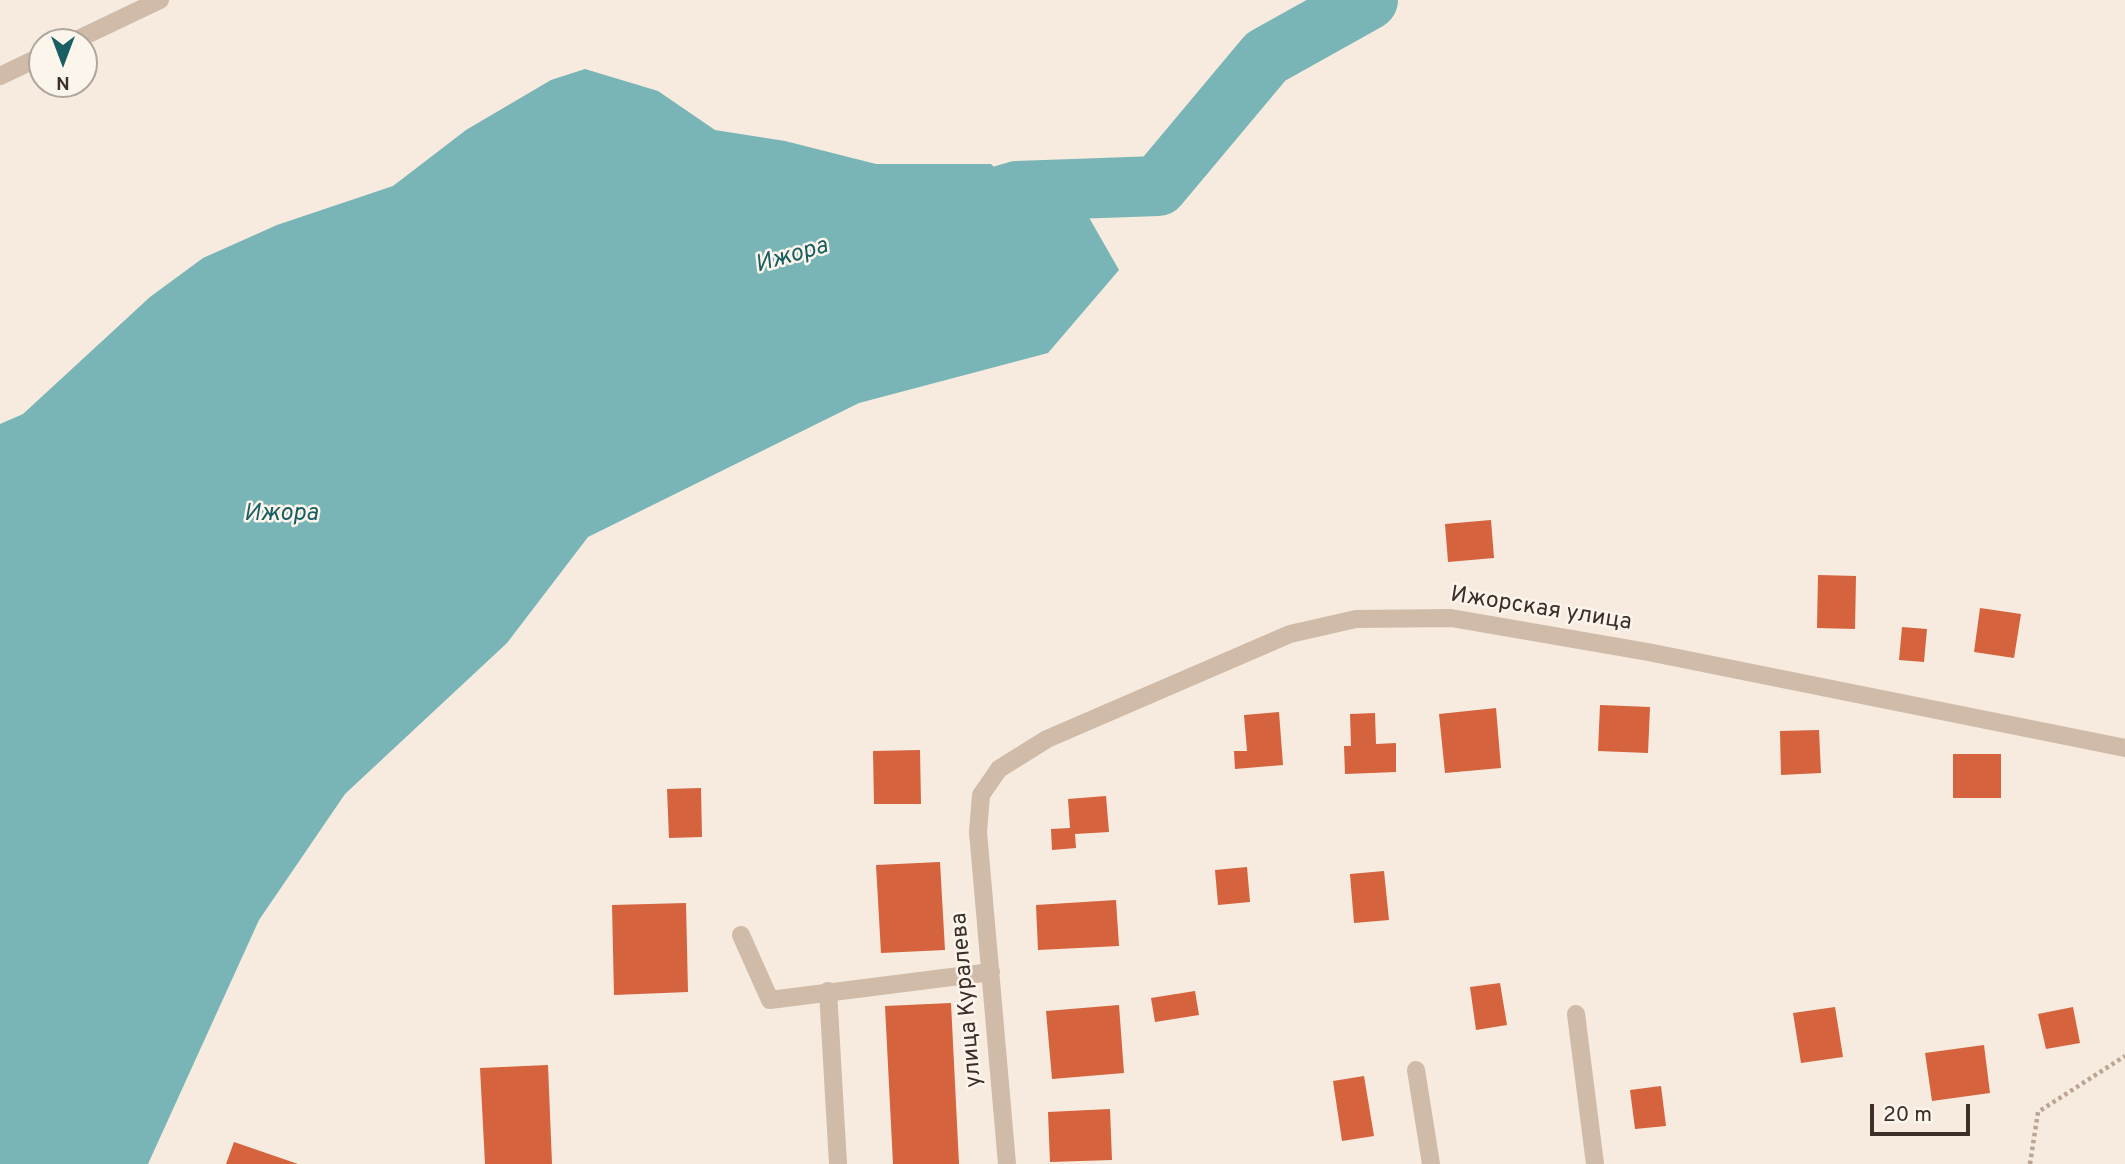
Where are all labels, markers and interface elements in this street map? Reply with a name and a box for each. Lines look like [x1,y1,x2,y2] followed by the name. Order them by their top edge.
[28,28,98,98] north arrow
[56,70,70,94] text: N
[752,233,832,281] water label: Ижора
[244,501,318,529] water label: Ижора
[1448,582,1634,638] street label: Ижорская улица
[947,911,989,1089] street label: улица Куралева
[1873,1090,1973,1134] scale bar
[1883,1102,1932,1129] text: 20 m

